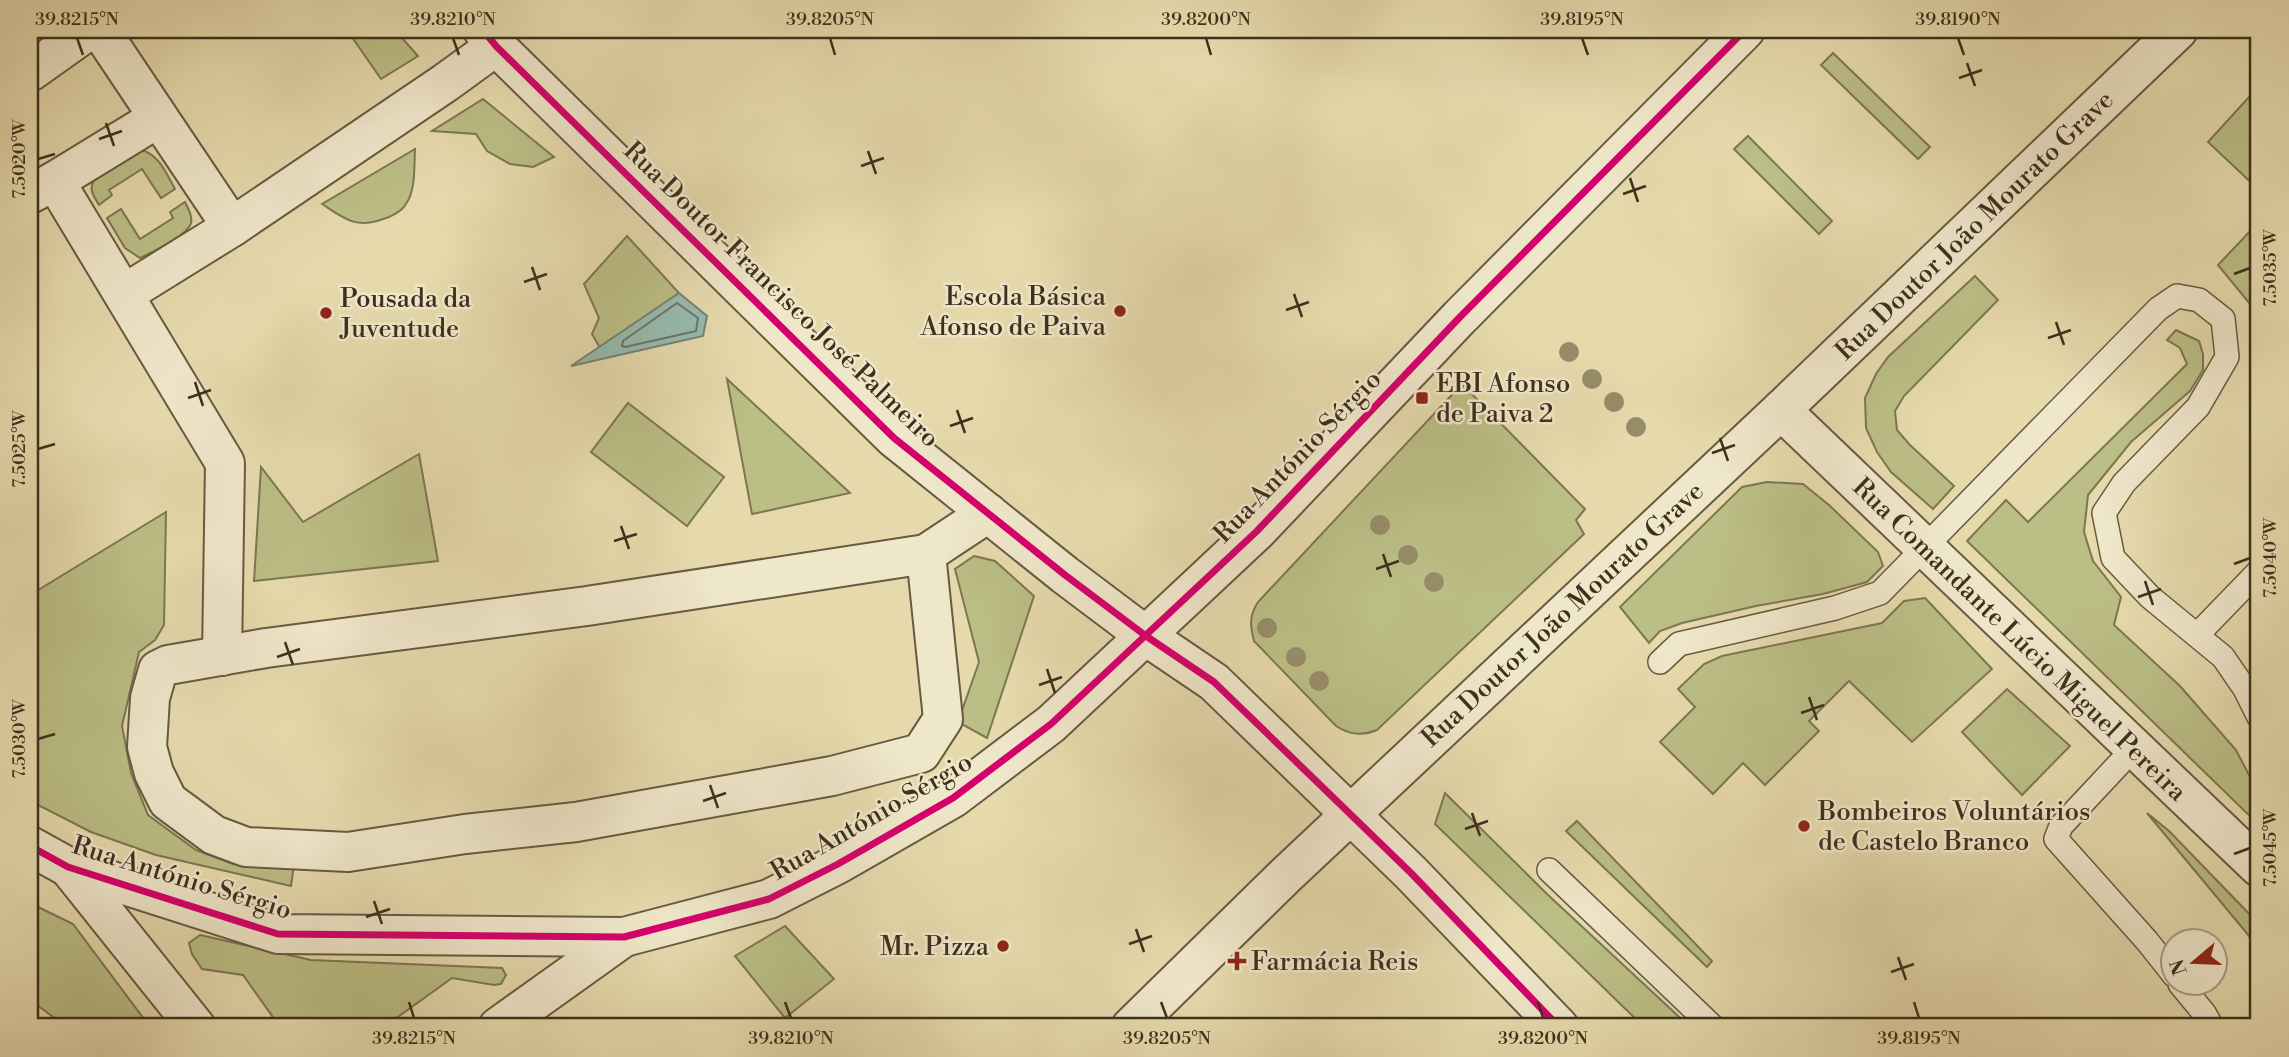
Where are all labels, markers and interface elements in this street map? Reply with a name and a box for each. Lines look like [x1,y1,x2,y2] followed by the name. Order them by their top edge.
[35,8,120,31] text: 39.8215°N
[410,8,496,31] text: 39.8210°N
[786,8,875,31] text: 39.8205°N
[1161,8,1252,31] text: 39.8200°N
[1540,8,1624,31] text: 39.8195°N
[1915,8,2001,31] text: 39.8190°N
[1829,84,2120,367] street label: Rua Doutor João Mourato Grave
[8,119,31,199] text: 7.5020°W
[617,135,946,454] street label: Rua Doutor Francisco José Palmeiro
[2259,229,2282,307] text: 7.5035°W
[919,281,1107,343] place label: Escola Básica Afonso de Paiva
[339,283,472,345] place label: Pousada da Juventude
[1112,303,1128,319] marker: Escola Básica Afonso de Paiva
[318,305,334,321] marker: Pousada da Juventude
[1207,364,1388,550] street label: Rua António Sérgio
[1436,368,1570,430] place label: EBI Afonso de Paiva 2
[1414,390,1430,406] marker: EBI Afonso de Paiva 2
[8,410,31,488] text: 7.5025°W
[1846,471,2194,809] street label: Rua Comandante Lúcio Miguel Pereira
[1415,475,1710,754] street label: Rua Doutor João Mourato Grave
[2259,517,2282,598] text: 7.5040°W
[8,699,31,779] text: 7.5030°W
[765,746,978,888] street label: Rua António Sérgio
[1817,796,2090,858] place label: Bombeiros Voluntários de Castelo Branco
[2259,808,2282,887] text: 7.5045°W
[1796,818,1812,834] marker: Bombeiros Voluntários de Castelo Branco
[68,829,295,927] street label: Rua António Sérgio
[2160,928,2230,998] north arrow
[880,931,990,963] place label: Mr. Pizza
[995,938,1011,954] marker: Mr. Pizza
[1251,946,1418,978] place label: Farmácia Reis
[1229,953,1245,969] marker: Farmácia Reis
[2165,956,2193,978] text: N
[372,1027,457,1050] text: 39.8215°N
[748,1027,834,1050] text: 39.8210°N
[1123,1027,1212,1050] text: 39.8205°N
[1498,1027,1589,1050] text: 39.8200°N
[1877,1027,1961,1050] text: 39.8195°N

